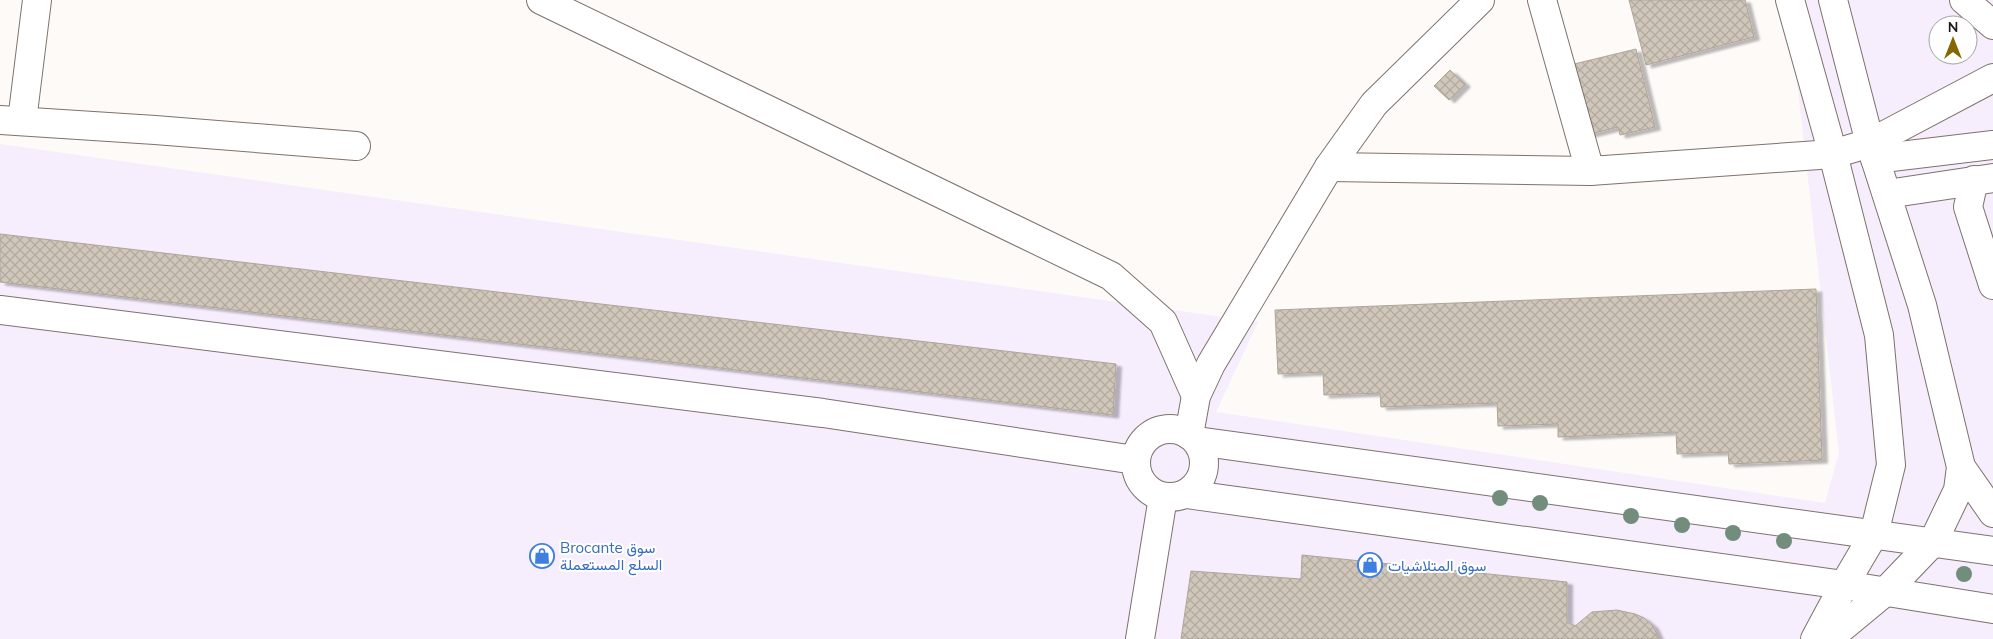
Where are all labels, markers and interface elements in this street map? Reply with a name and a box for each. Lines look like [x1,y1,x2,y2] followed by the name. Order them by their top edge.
[1928,15,1978,65] north arrow
[1948,18,1958,36] text: N
[560,538,662,576] place label: Brocante سوق السلع المستعملة
[529,543,555,569] shop icon: Brocante سوق السلع المستعملة
[1357,552,1383,578] shop icon: سوق المتلاشيات
[1388,556,1486,575] place label: سوق المتلاشيات

